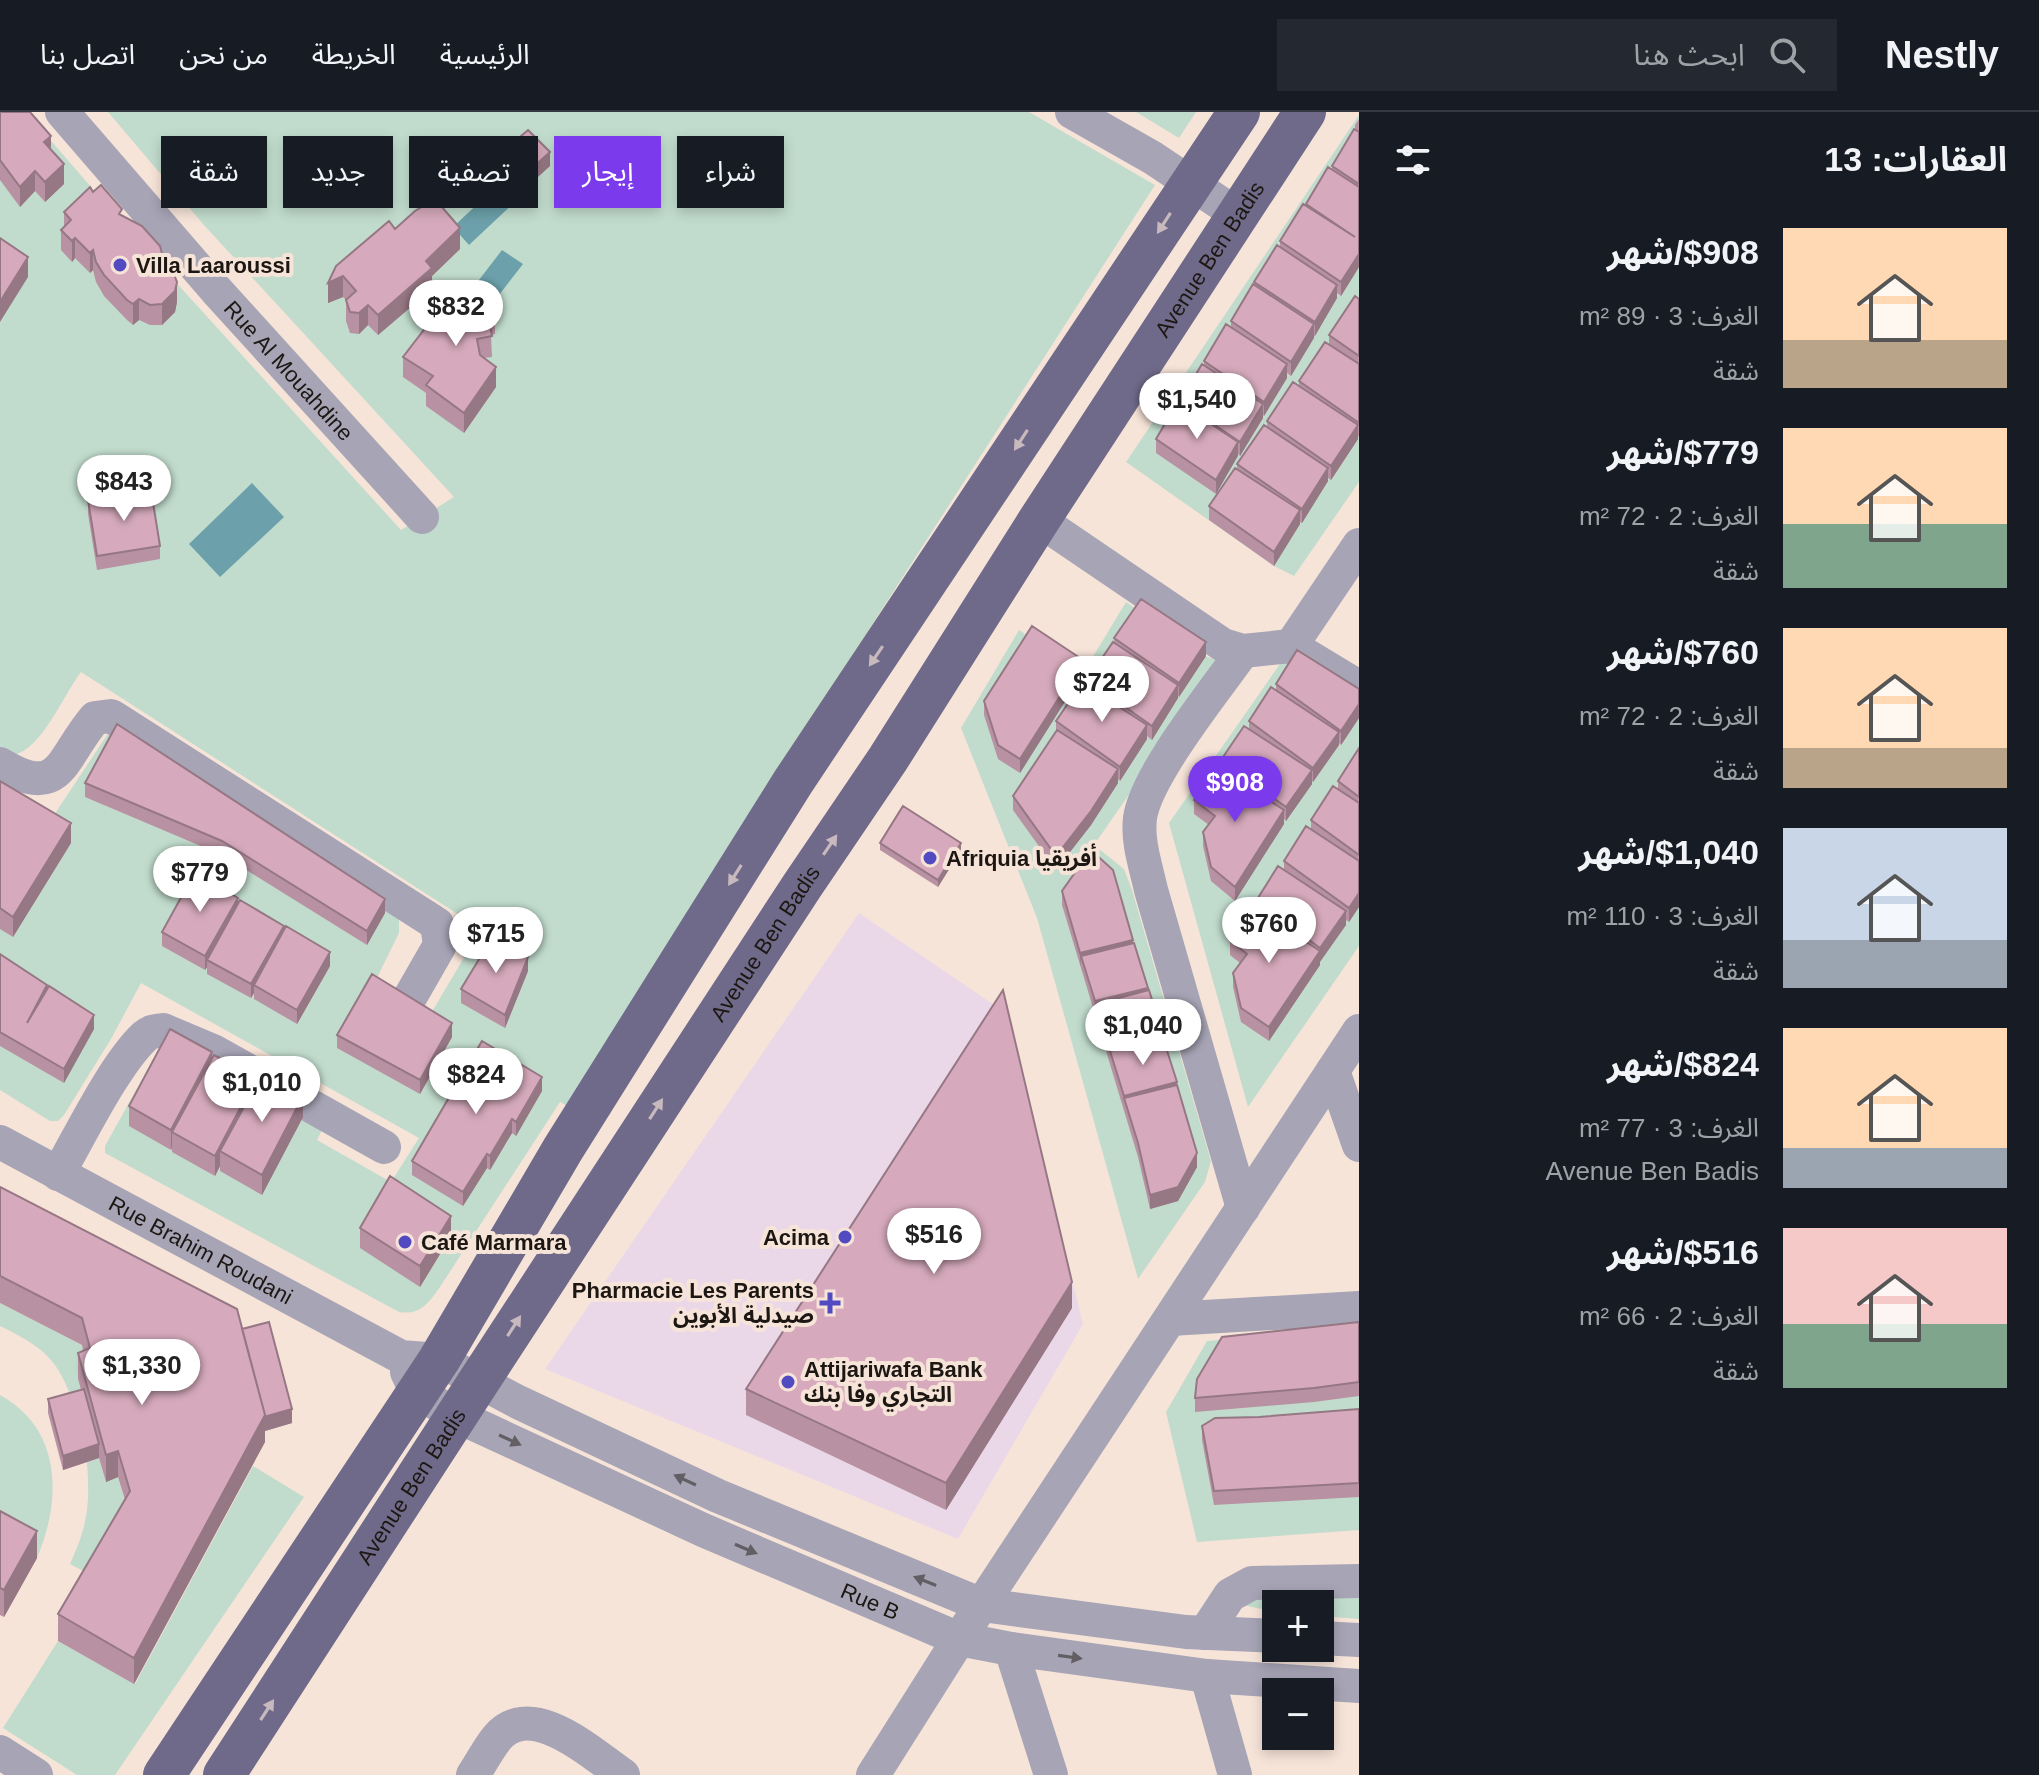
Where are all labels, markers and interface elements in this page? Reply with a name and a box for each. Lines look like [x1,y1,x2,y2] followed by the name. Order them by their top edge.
[1277,19,1837,91] search box
[1765,33,1809,77] icon: search
[1885,34,1999,76] text: Nestly
[1633,38,1745,71] text: ابحث هنا
[40,39,135,70] text: اتصل بنا
[179,39,268,70] text: من نحن
[312,39,396,70] text: الخريطة
[440,39,530,70] text: الرئيسية
[161,136,267,208] chip: شقة
[283,136,393,208] chip: جديد
[409,136,538,208] chip: تصفية
[554,136,661,208] chip: إيجار
[677,136,784,208] chip: شراء
[1391,138,1435,182] icon: filters
[1824,140,2007,178] text: العقارات: 13
[1149,176,1269,342] street label: Avenue Ben Badis
[1157,213,1172,234] one-way arrow
[1607,233,1759,271] text: $908/شهر
[136,253,291,278] place label: Villa Laaroussi
[111,256,129,274] marker: Villa Laaroussi
[1847,260,1943,356] icon: home
[409,280,503,348] pin: $832
[427,291,485,321] text: $832
[219,295,359,445] street label: Rue Al Mouahdine
[1579,301,1759,331] text: الغرف: 3 · 89 m²
[1713,356,1759,386] text: شقة
[1132,373,1262,441] pin: $1,540
[1157,384,1237,414] text: $1,540
[1014,429,1028,451] one-way arrow
[1607,433,1759,471] text: $779/شهر
[77,455,171,523] pin: $843
[1847,460,1943,556] icon: home
[95,466,153,496] text: $843
[1579,501,1759,531] text: الغرف: 2 · 72 m²
[1713,556,1759,586] text: شقة
[1607,633,1759,671] text: $760/شهر
[869,646,884,667] one-way arrow
[1055,656,1149,724] pin: $724
[1847,660,1943,756] icon: home
[1073,667,1131,697] text: $724
[1579,701,1759,731] text: الغرف: 2 · 72 m²
[1188,756,1282,824] pin: $908
[1713,756,1759,786] text: شقة
[1206,767,1264,797] text: $908
[1579,833,1759,871] text: $1,040/شهر
[822,834,837,855] one-way arrow
[946,843,1097,871] place label: Afriquia أفريقيا
[153,846,247,914] pin: $779
[921,849,939,867] marker: Afriquia أفريقيا
[171,857,229,887] text: $779
[1847,860,1943,956] icon: home
[705,861,825,1026] street label: Avenue Ben Badis
[727,864,742,885] one-way arrow
[1222,897,1316,965] pin: $760
[1566,901,1759,931] text: الغرف: 3 · 110 m²
[449,907,543,975] pin: $715
[1240,908,1298,938] text: $760
[467,918,525,948] text: $715
[1713,956,1759,986] text: شقة
[1078,999,1208,1067] pin: $1,040
[1103,1010,1183,1040] text: $1,040
[1607,1045,1759,1083] text: $824/شهر
[429,1048,523,1116] pin: $824
[197,1056,327,1124] pin: $1,010
[447,1059,505,1089] text: $824
[1847,1060,1943,1156] icon: home
[222,1067,302,1097] text: $1,010
[649,1098,663,1120] one-way arrow
[1579,1113,1759,1143] text: الغرف: 3 · 77 m²
[1546,1156,1759,1186] text: Avenue Ben Badis
[105,1190,297,1309] street label: Rue Brahim Roudani
[887,1208,981,1276] pin: $516
[905,1219,963,1249] text: $516
[763,1225,830,1250] place label: Acima
[836,1228,854,1246] marker: Acima
[421,1230,567,1255] place label: Café Marmara
[396,1233,414,1251] marker: Café Marmara
[1607,1233,1759,1271] text: $516/شهر
[1847,1260,1943,1356] icon: home
[572,1278,814,1328] place label: Pharmacie Les Parents صيدلية الأبوين
[821,1294,839,1312] marker: Pharmacie Les Parents صيدلية الأبوين
[1579,1301,1759,1331] text: الغرف: 2 · 66 m²
[506,1316,521,1337] one-way arrow
[77,1339,207,1407] pin: $1,330
[102,1350,182,1380] text: $1,330
[1713,1356,1759,1386] text: شقة
[804,1357,983,1412] place label: Attijariwafa Bank التجاري وفا بنك
[779,1373,797,1391] marker: Attijariwafa Bank التجاري وفا بنك
[351,1404,471,1569] street label: Avenue Ben Badis
[498,1433,521,1447] one-way arrow
[673,1474,697,1487] one-way arrow
[734,1542,758,1555] one-way arrow
[913,1574,937,1587] one-way arrow
[837,1578,903,1625] street label: Rue B
[1262,1590,1334,1750] map controls
[1262,1590,1334,1662] button: +
[1058,1651,1083,1664] one-way arrow
[1262,1678,1334,1750] button: −
[259,1699,274,1720] one-way arrow

